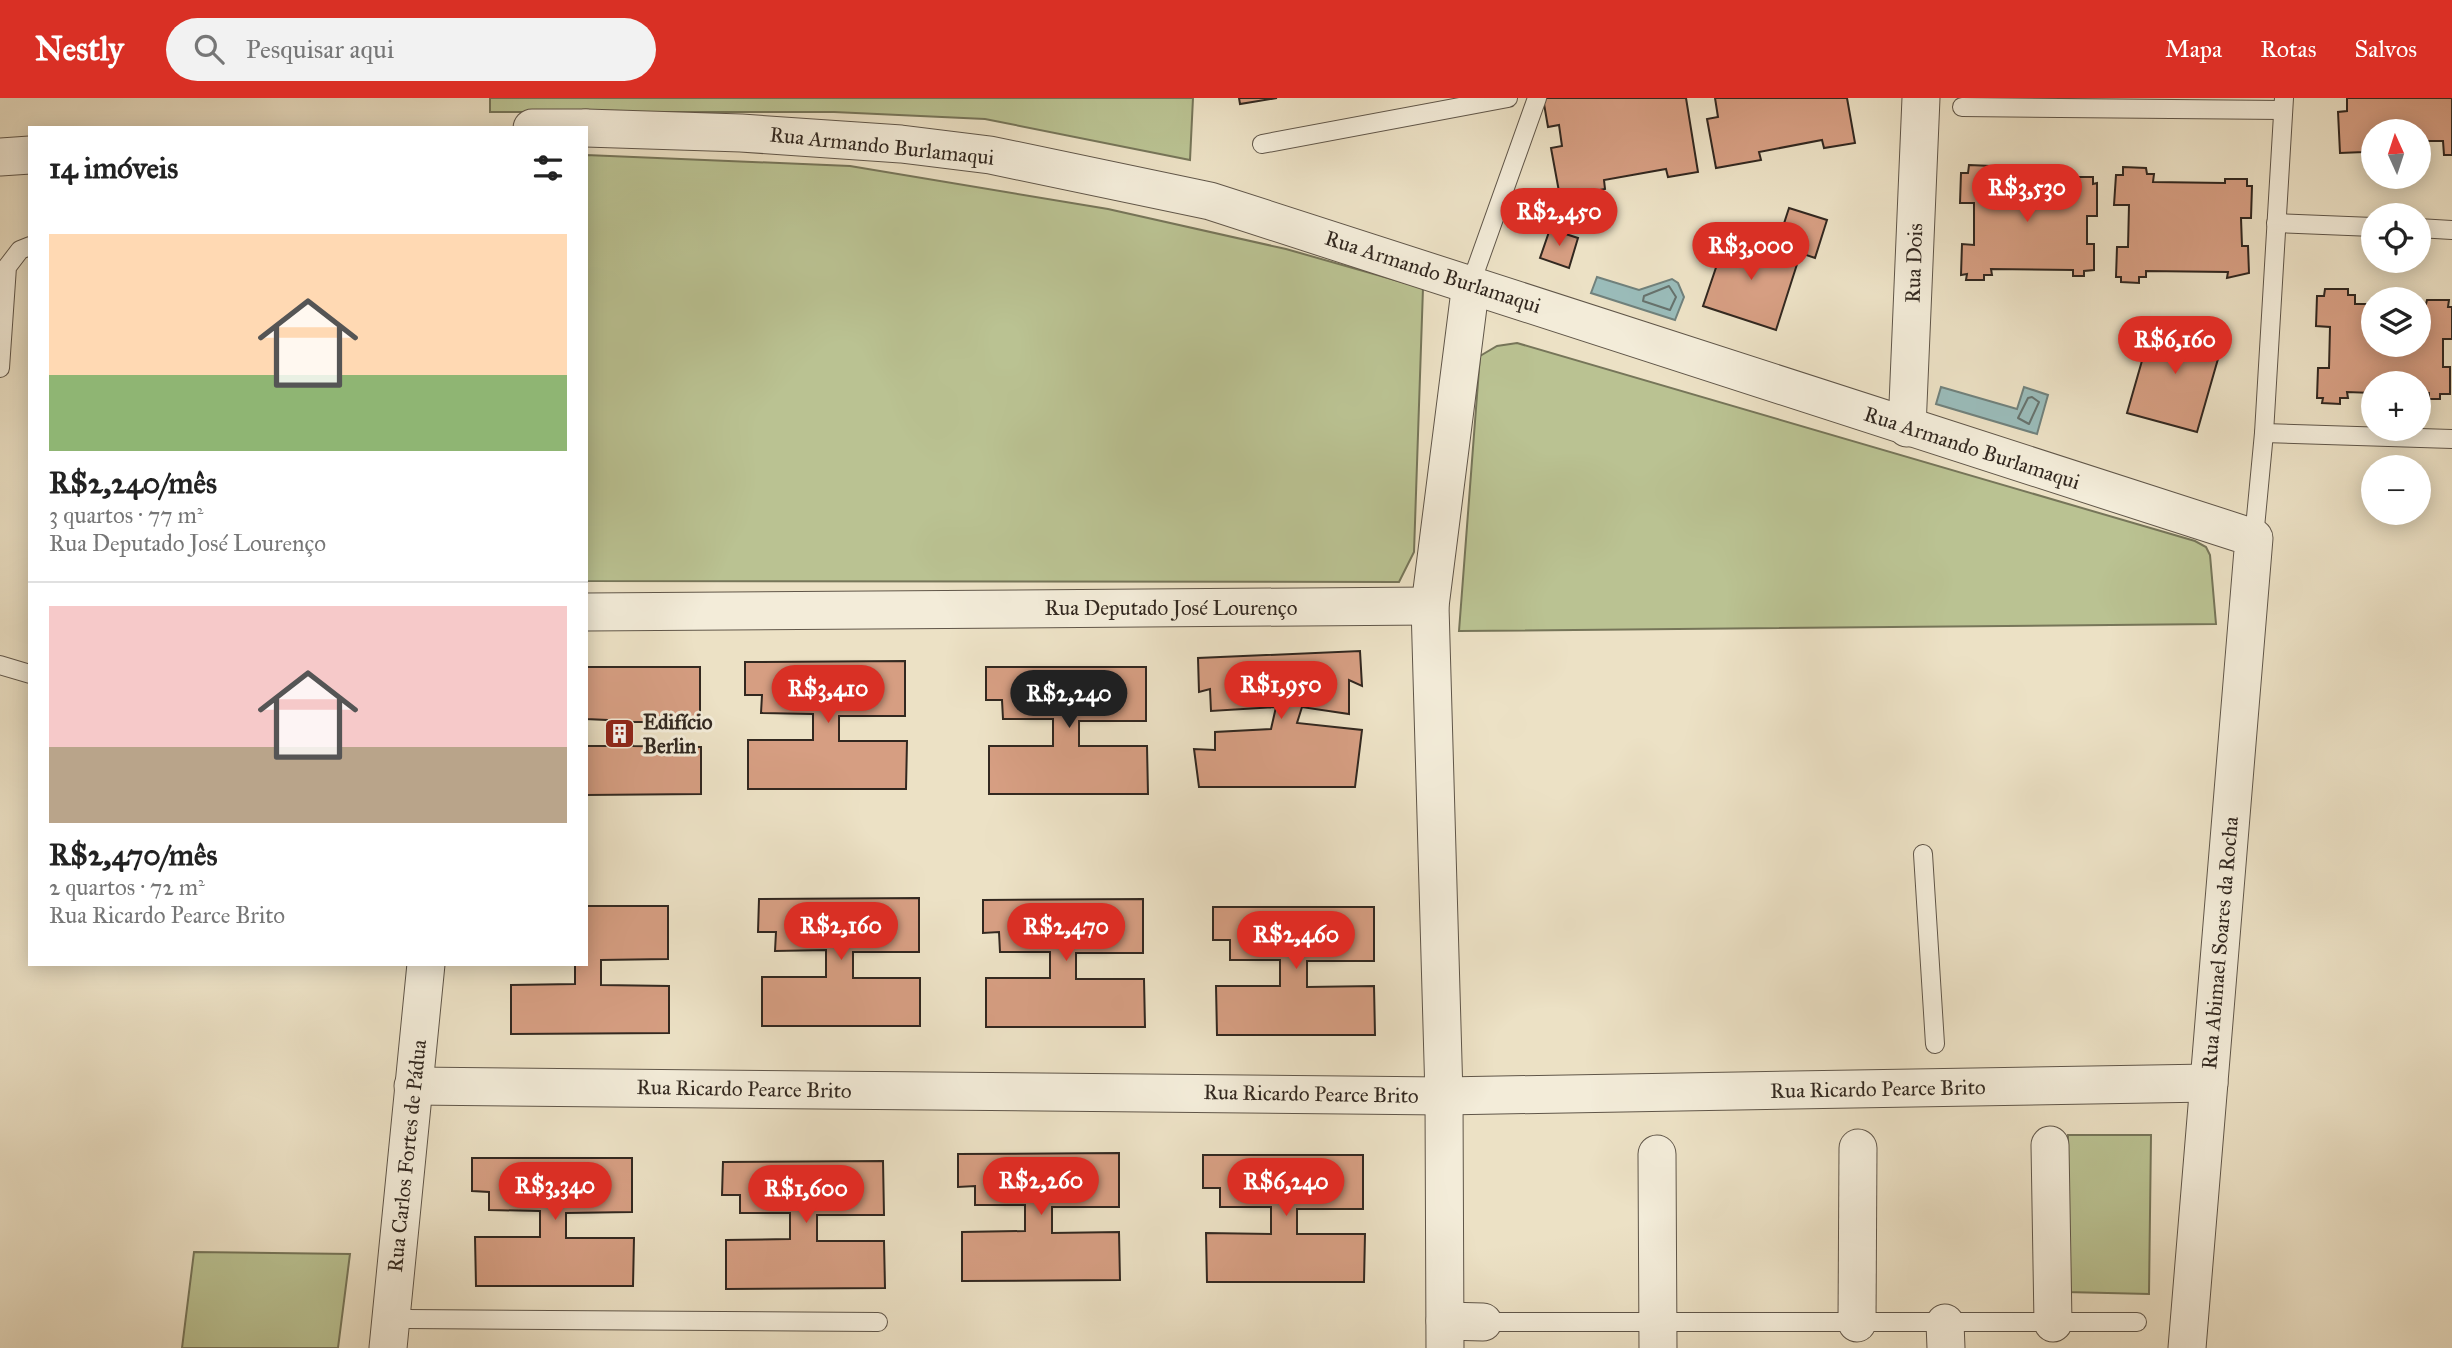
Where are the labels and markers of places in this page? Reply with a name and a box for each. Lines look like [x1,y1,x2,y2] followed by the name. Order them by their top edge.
[1962,164,2092,224] pin: R$3,530
[1494,188,1624,248] pin: R$2,450
[1686,222,1816,282] pin: R$3,000
[2110,316,2240,376] pin: R$6,160
[1216,662,1346,721] pin: R$1,950
[763,666,893,725] pin: R$3,410
[1004,670,1134,730] pin: R$2,240
[643,709,713,759] place label: Edifício Berlin
[603,717,637,751] building icon: Edifício Berlin
[776,902,906,962] pin: R$2,160
[1001,904,1131,963] pin: R$2,470
[1231,912,1361,971] pin: R$2,460
[976,1158,1106,1217] pin: R$2,260
[1221,1158,1351,1218] pin: R$6,240
[490,1162,620,1222] pin: R$3,340
[741,1166,871,1225] pin: R$1,600

